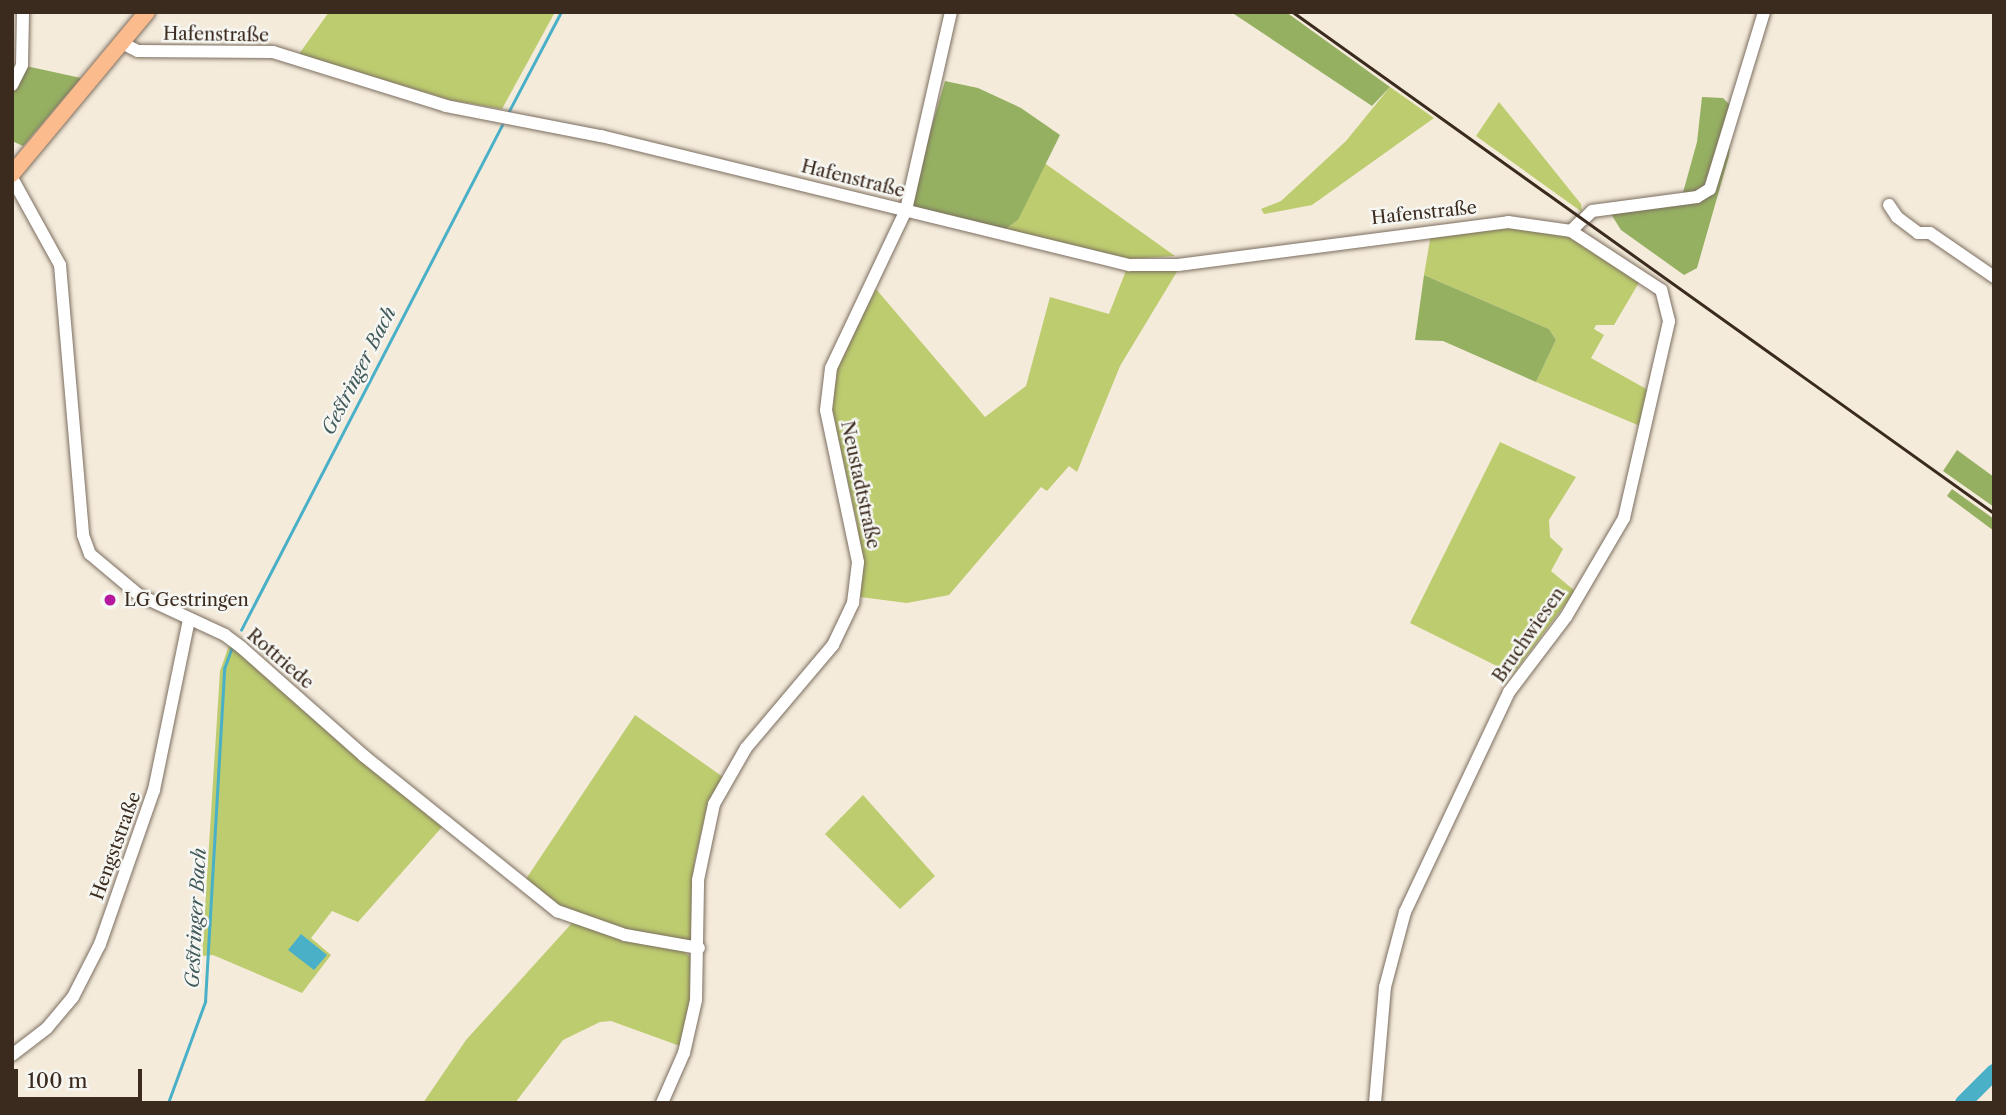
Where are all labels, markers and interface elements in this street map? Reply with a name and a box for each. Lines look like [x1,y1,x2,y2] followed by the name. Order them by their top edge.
[163,23,269,47] street label: Hafenstraße
[799,156,907,202] street label: Hafenstraße
[1370,197,1478,229] street label: Hafenstraße
[317,303,401,439] water label: Gestringer Bach
[836,419,884,551] street label: Neustadtstraße
[1488,583,1570,687] street label: Bruchwiesen
[124,589,249,611] place label: LG Gestringen
[102,592,118,608] marker: LG Gestringen
[242,624,318,694] street label: Rottriede
[86,789,146,903] street label: Hengststraße
[181,847,211,989] water label: Gestringer Bach
[18,1056,145,1100] scale bar
[27,1068,88,1093] text: 100 m

